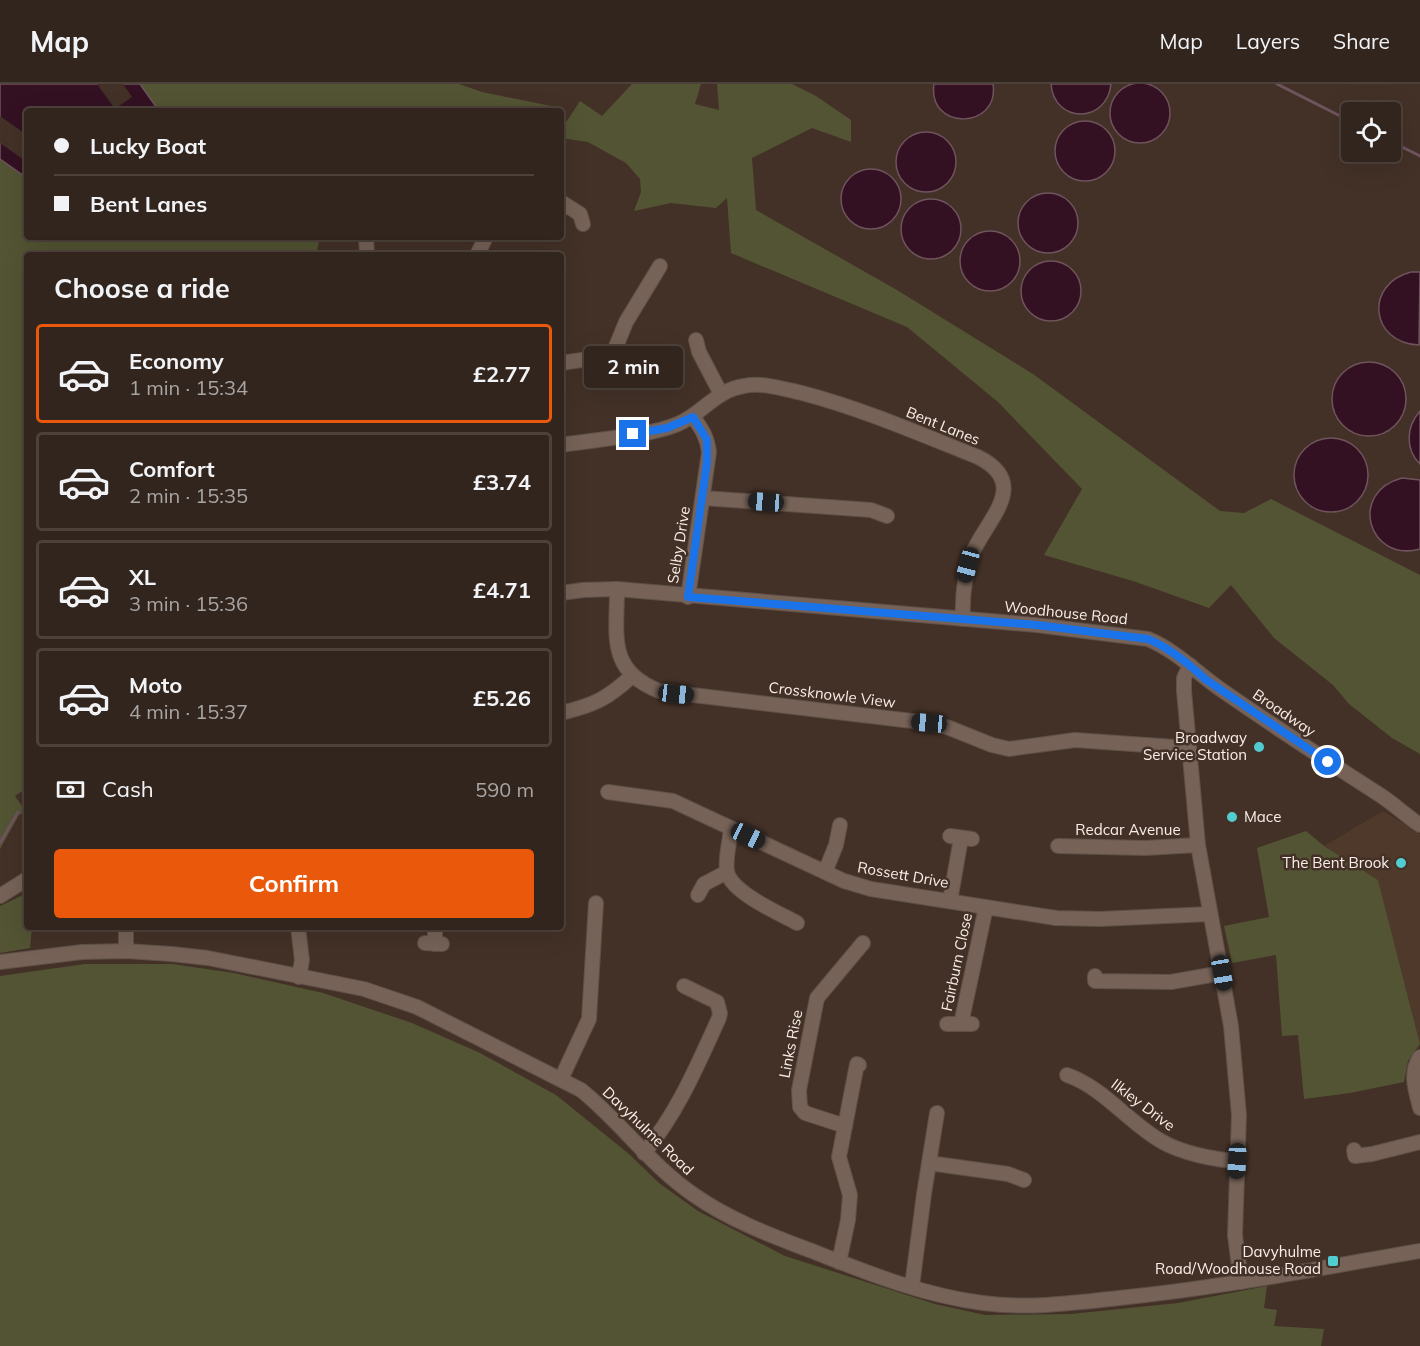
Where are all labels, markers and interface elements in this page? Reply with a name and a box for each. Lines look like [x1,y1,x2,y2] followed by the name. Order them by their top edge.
[30,24,89,59] text: Map
[1160,28,1203,54] text: Map
[1236,28,1300,54] text: Layers
[1333,28,1390,54] text: Share
[1341,102,1401,162] map controls
[1341,102,1401,162] button: locate
[90,132,206,160] text: Lucky Boat
[90,190,207,218] text: Bent Lanes
[54,271,230,305] text: Choose a ride
[57,347,111,401] icon: car
[129,347,224,375] text: Economy
[584,347,682,389] callout: 2 min
[607,354,660,379] text: 2 min
[473,360,531,388] text: £2.77
[129,375,248,400] text: 1 min · 15:34
[904,402,983,449] street label: Bent Lanes
[619,420,646,447] route end
[57,455,111,509] icon: car
[129,455,215,483] text: Comfort
[473,468,531,496] text: £3.74
[129,483,248,508] text: 2 min · 15:35
[747,492,785,512] car
[663,505,694,585] street label: Selby Drive
[955,545,981,585] car
[57,563,111,617] icon: car
[129,563,156,591] text: XL
[473,576,531,604] text: £4.71
[129,591,248,616] text: 3 min · 15:36
[1003,597,1129,628] street label: Woodhouse Road
[57,671,111,725] icon: car
[129,671,182,699] text: Moto
[767,677,897,712] street label: Crossknowle View
[657,683,695,705] car
[473,684,531,712] text: £5.26
[1249,685,1319,741] street label: Broadway
[129,699,248,724] text: 4 min · 15:37
[910,712,948,734] car
[1143,728,1247,764] place label: Broadway Service Station
[1252,740,1266,754] marker: Broadway Service Station
[1314,748,1341,775] route start
[54,773,87,806] icon: cash
[102,775,154,803] text: Cash
[475,777,534,802] text: 590 m
[1244,807,1281,826] place label: Mace
[1225,810,1239,824] marker: Mace
[728,820,768,852] car
[1075,820,1181,839] street label: Redcar Avenue
[54,849,534,918] button: Confirm
[1282,853,1389,872] place label: The Bent Brook
[1394,856,1408,870] marker: The Bent Brook
[856,857,950,892] street label: Rossett Drive
[937,911,976,1013] street label: Fairburn Close
[1210,954,1234,992] car
[775,1008,806,1080] street label: Links Rise
[1108,1074,1179,1135] street label: Ilkley Drive
[599,1082,698,1179] street label: Davyhulme Road
[1227,1143,1247,1179] car
[1155,1242,1321,1278] place label: Davyhulme Road/Woodhouse Road
[1326,1254,1340,1268] marker: Davyhulme Road/Woodhouse Road

